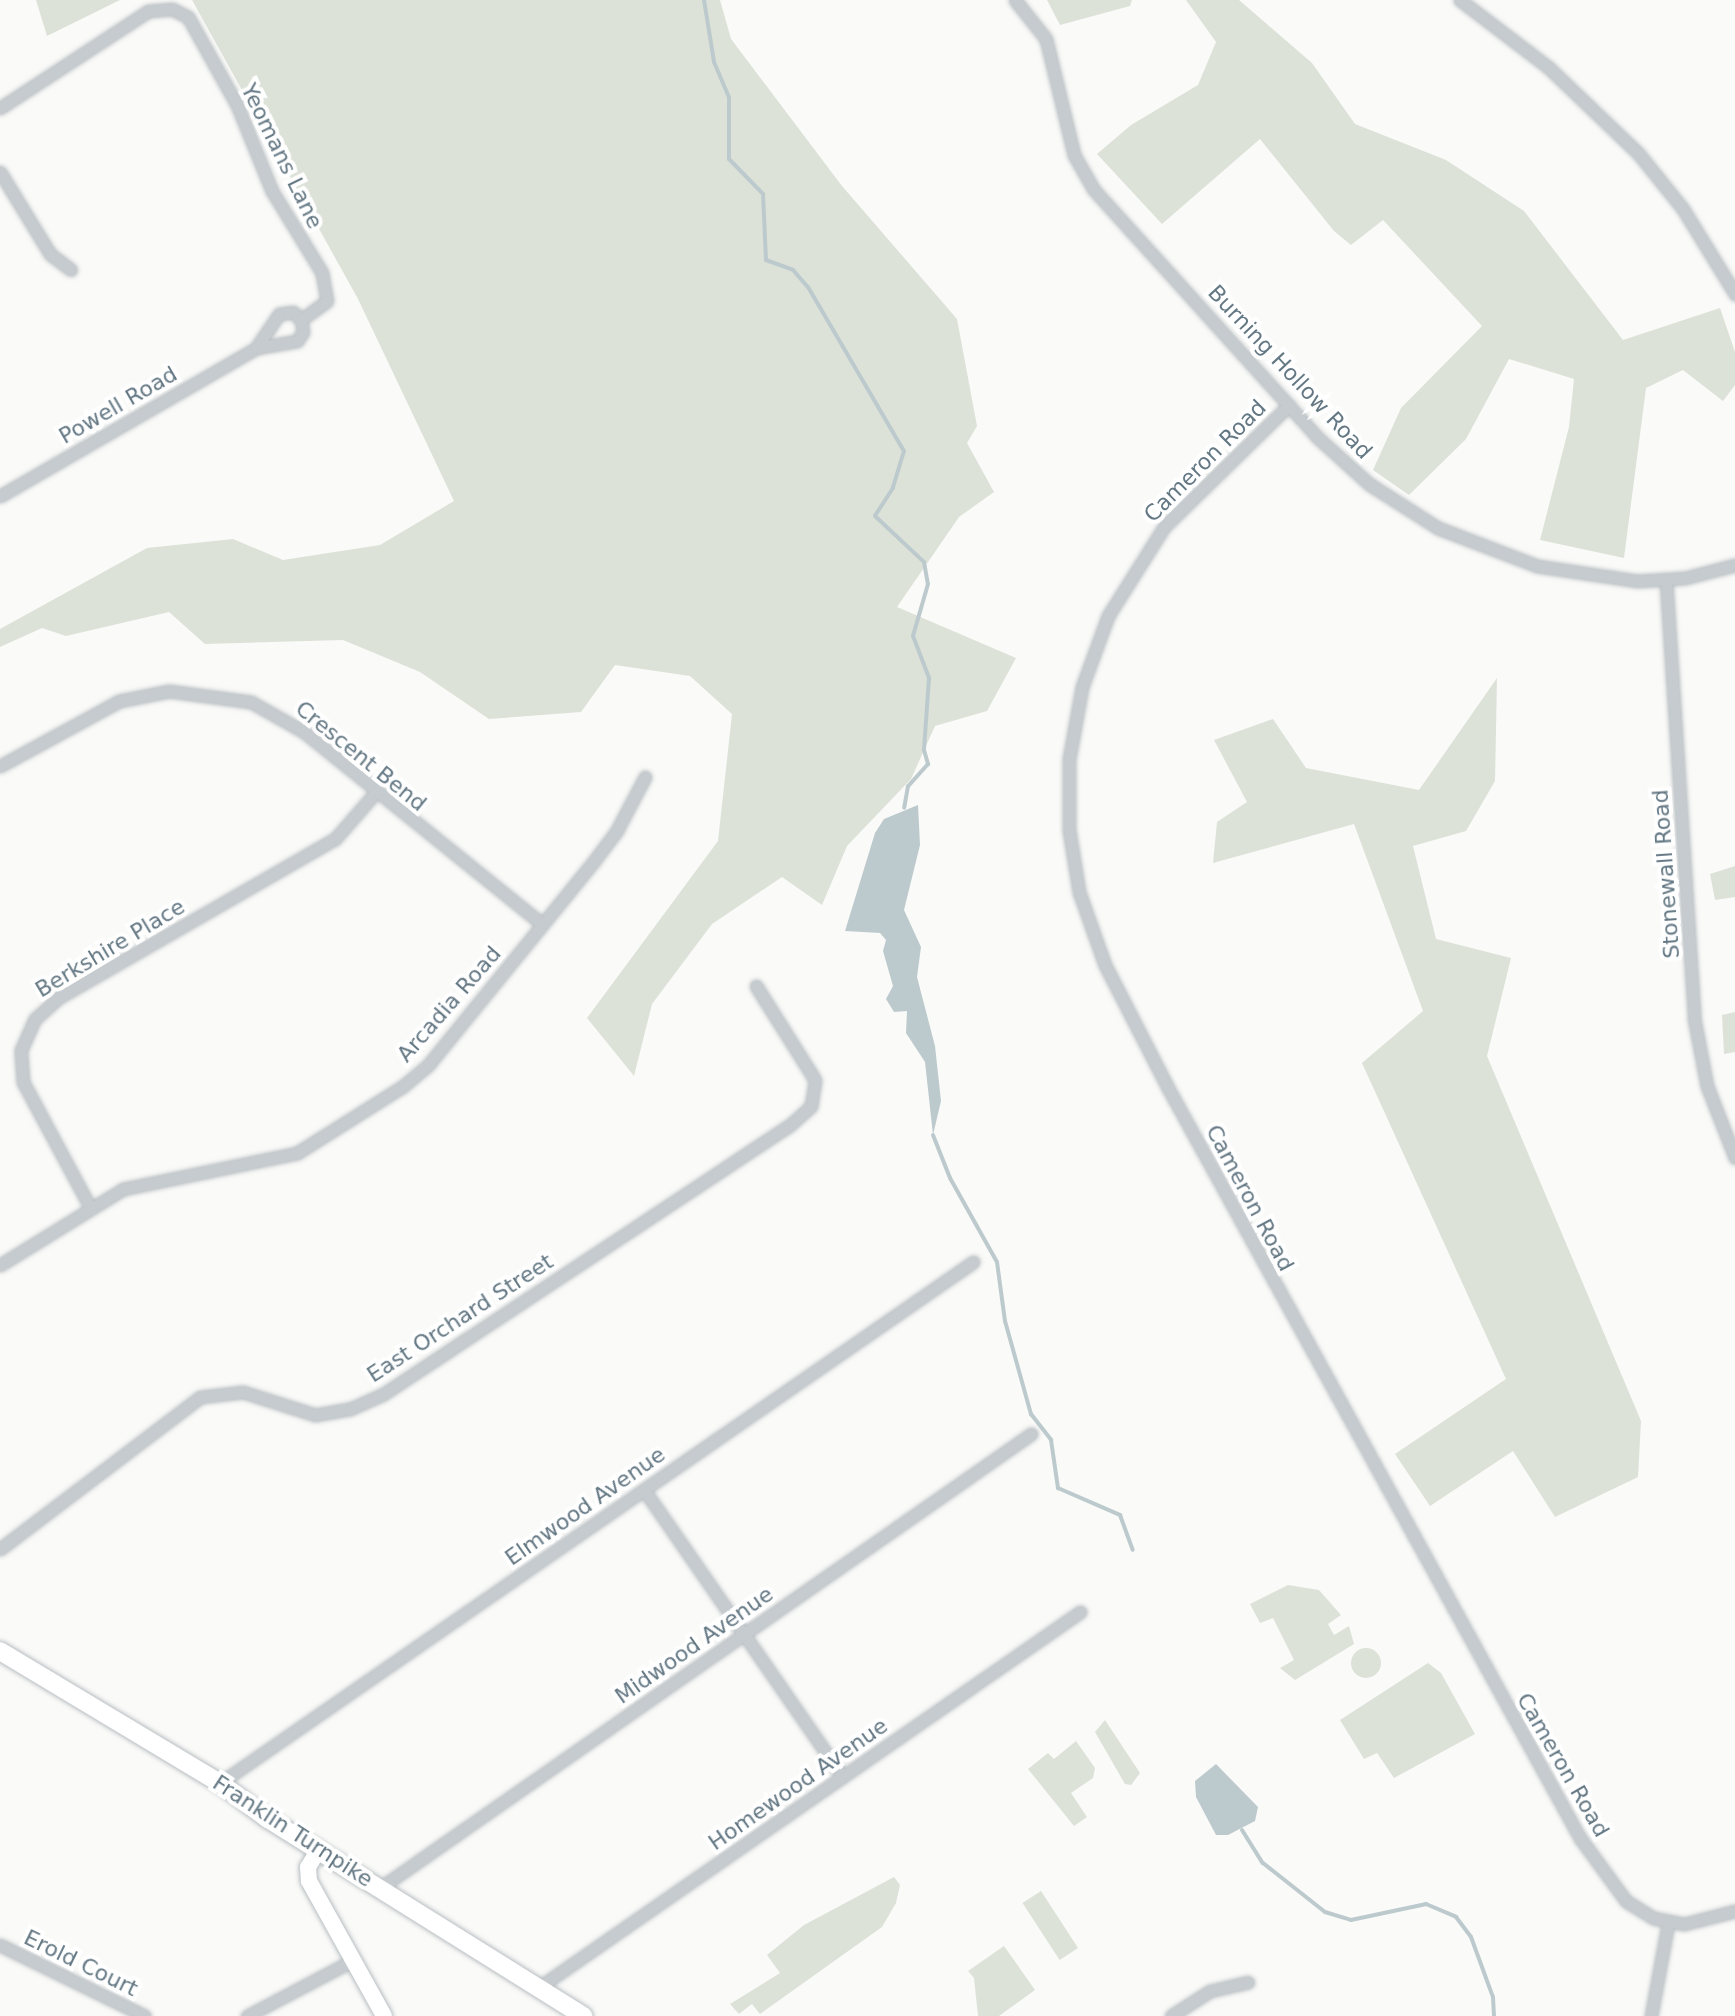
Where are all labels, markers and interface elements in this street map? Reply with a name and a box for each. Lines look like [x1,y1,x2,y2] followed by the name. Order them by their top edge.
[235,79,329,233] street label: Yeomans Lane
[1202,279,1378,465] street label: Burning Hollow Road
[54,361,182,449] street label: Powell Road
[1138,394,1272,528] street label: Cameron Road
[290,695,432,817] street label: Crescent Bend
[1647,789,1685,959] street label: Stonewall Road
[31,893,189,1003] street label: Berkshire Place
[391,941,507,1067] street label: Arcadia Road
[1200,1120,1300,1276] street label: Cameron Road
[362,1248,558,1388] street label: East Orchard Street
[500,1441,670,1571] street label: Elmwood Avenue
[610,1581,778,1709] street label: Midwood Avenue
[1511,1688,1615,1842] street label: Cameron Road
[703,1712,893,1856] street label: Homewood Avenue
[208,1769,378,1893] street label: Franklin Turnpike
[20,1924,142,2002] street label: Erold Court

